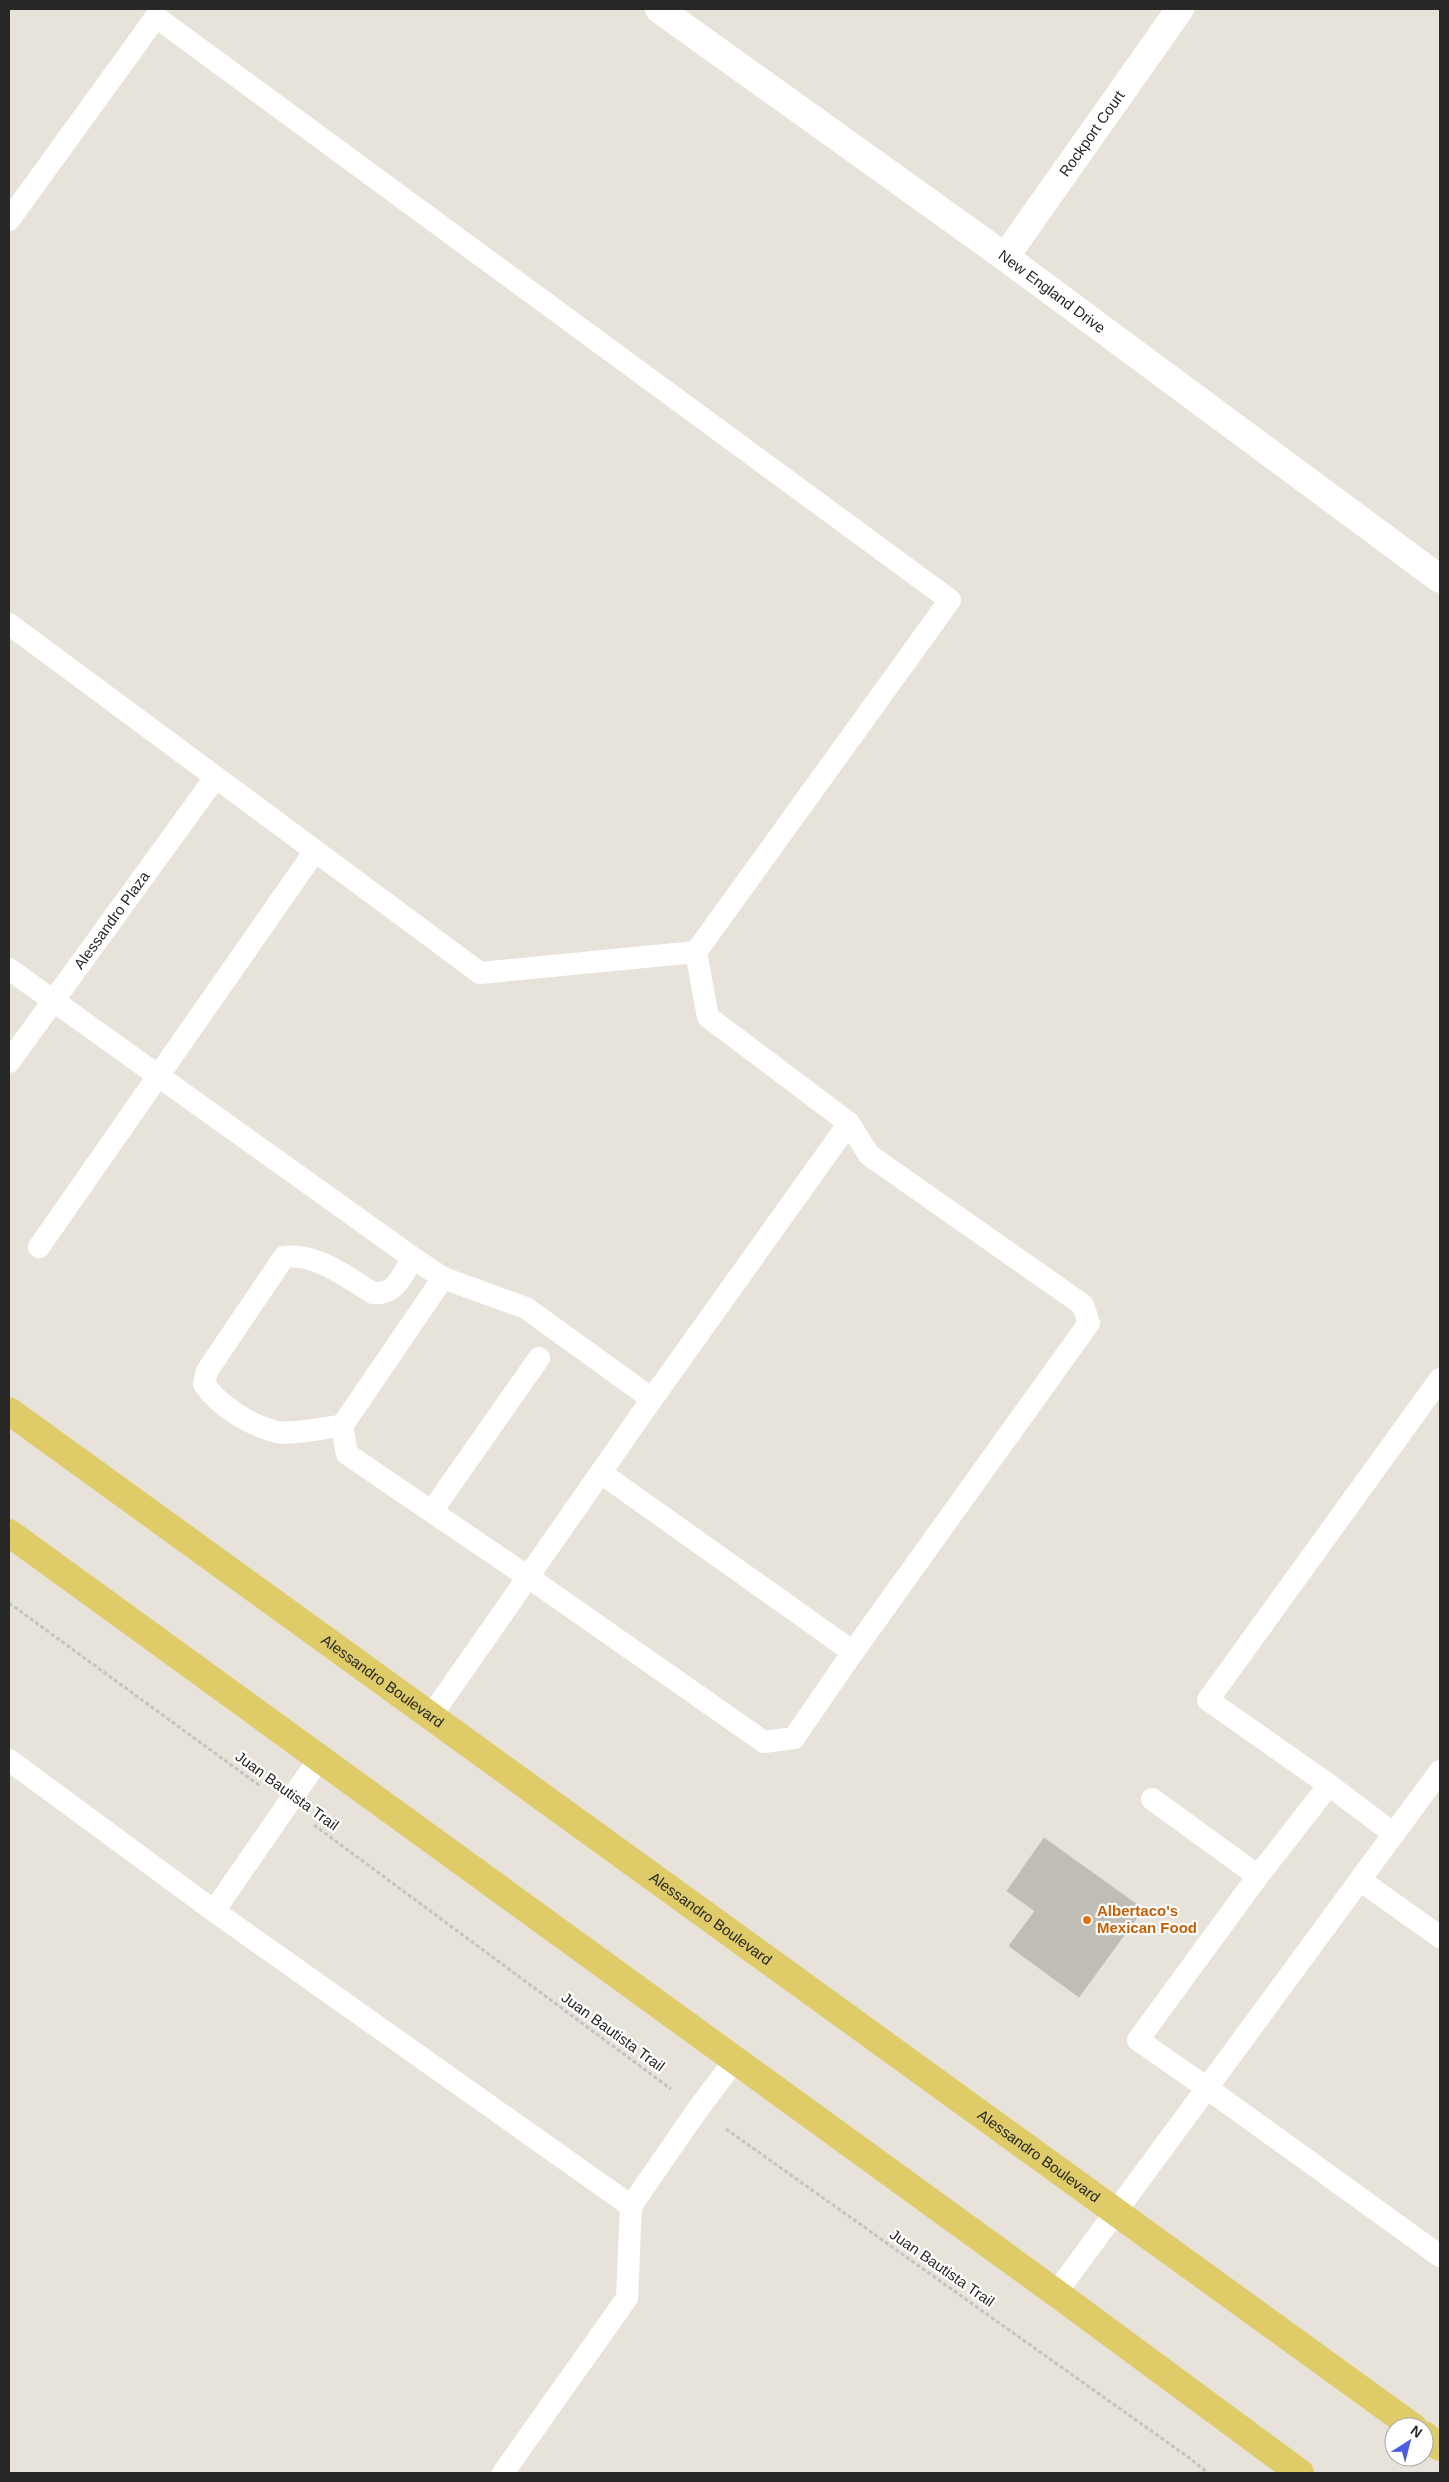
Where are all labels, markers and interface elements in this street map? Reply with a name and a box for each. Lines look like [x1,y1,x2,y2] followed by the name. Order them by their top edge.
[1056,87,1128,179] street label: Rockport Court
[996,246,1109,336] street label: New England Drive
[70,867,153,972] street label: Alessandro Plaza
[318,1631,447,1731] street label: Alessandro Boulevard
[232,1747,342,1834] street label: Juan Bautista Trail
[646,1868,775,1968] street label: Alessandro Boulevard
[1097,1902,1197,1936] place label: Albertaco's Mexican Food
[1081,1914,1093,1926] marker: Albertaco's Mexican Food
[558,1988,668,2075] street label: Juan Bautista Trail
[975,2106,1103,2206] street label: Alessandro Boulevard
[887,2225,998,2310] street label: Juan Bautista Trail
[1384,2417,1434,2467] north arrow
[1408,2422,1425,2441] text: N

